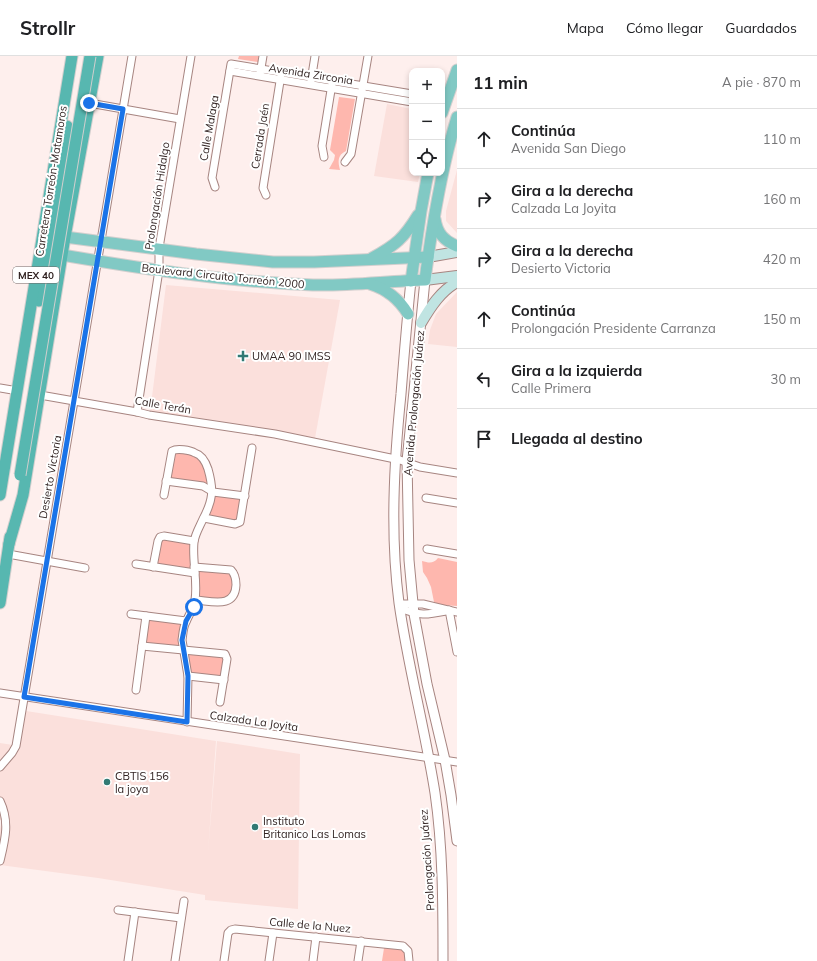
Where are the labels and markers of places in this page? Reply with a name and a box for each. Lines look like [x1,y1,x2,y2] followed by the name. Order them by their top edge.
[252,349,331,363] place label: UMAA 90 IMSS
[237,350,249,362] marker: UMAA 90 IMSS
[115,769,169,796] place label: CBTIS 156 la joya
[102,777,112,787] marker: CBTIS 156 la joya
[263,814,366,841] place label: Instituto Britanico Las Lomas
[250,822,260,832] marker: Instituto Britanico Las Lomas

